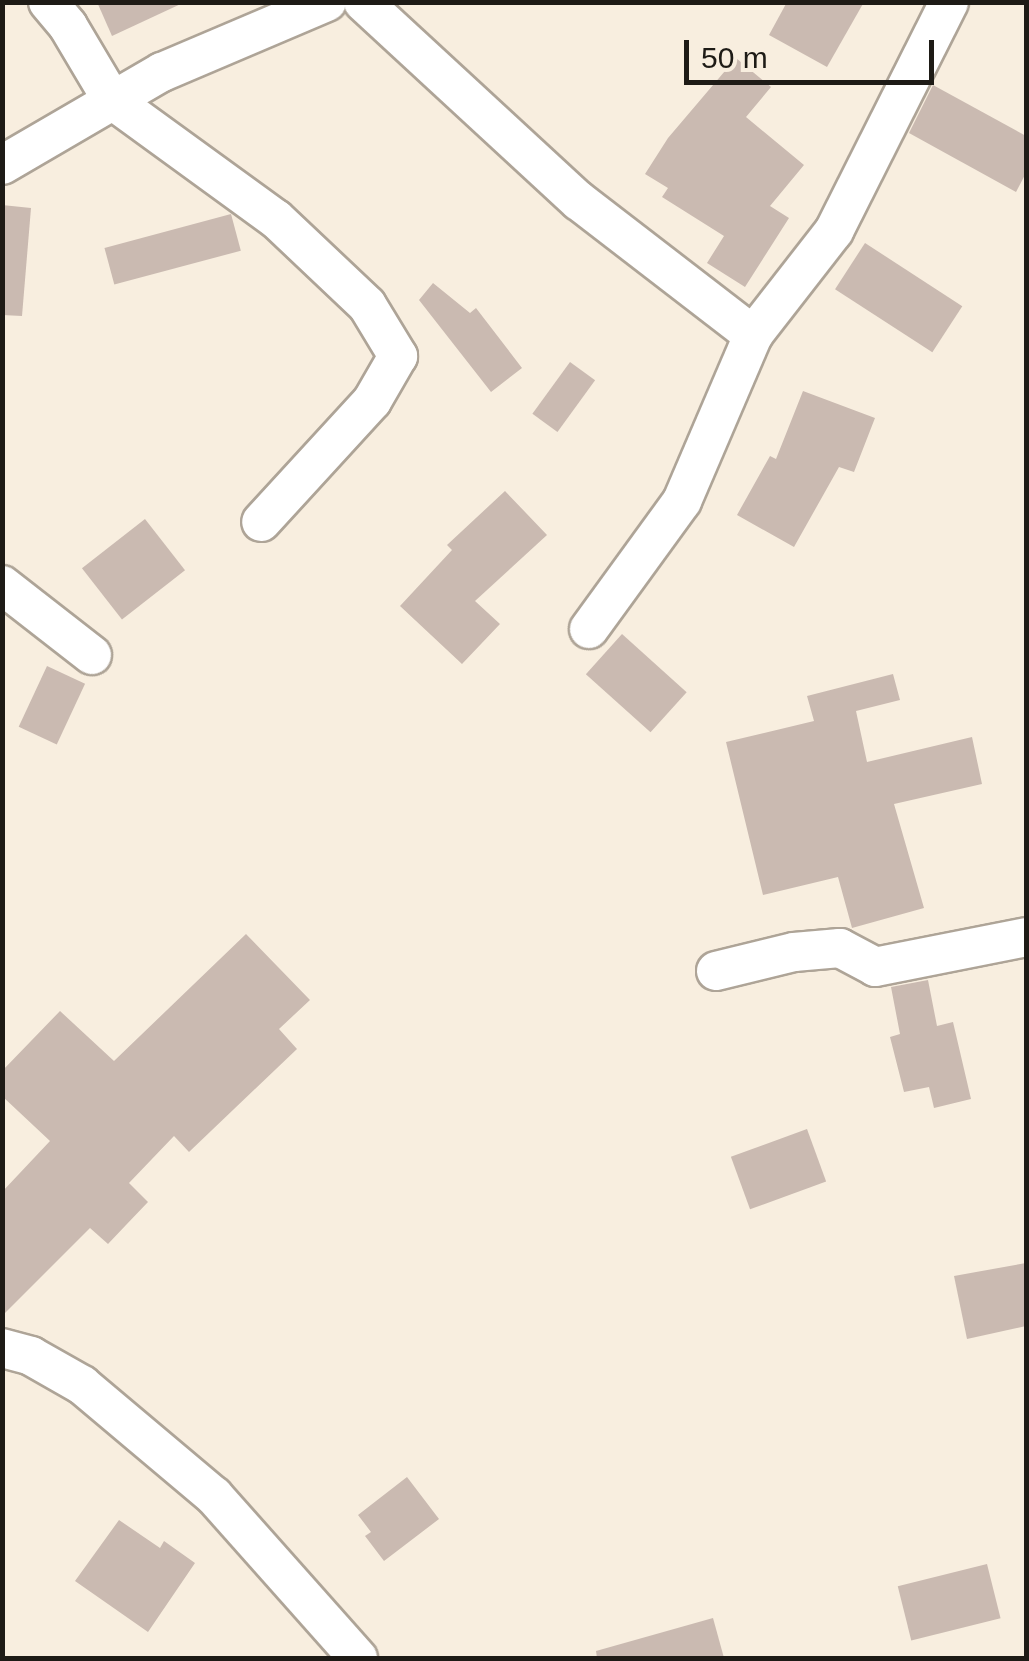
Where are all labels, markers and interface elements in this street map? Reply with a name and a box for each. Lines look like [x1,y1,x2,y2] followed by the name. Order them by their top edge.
[689,20,939,82] scale bar
[701,41,768,74] text: 50 m

